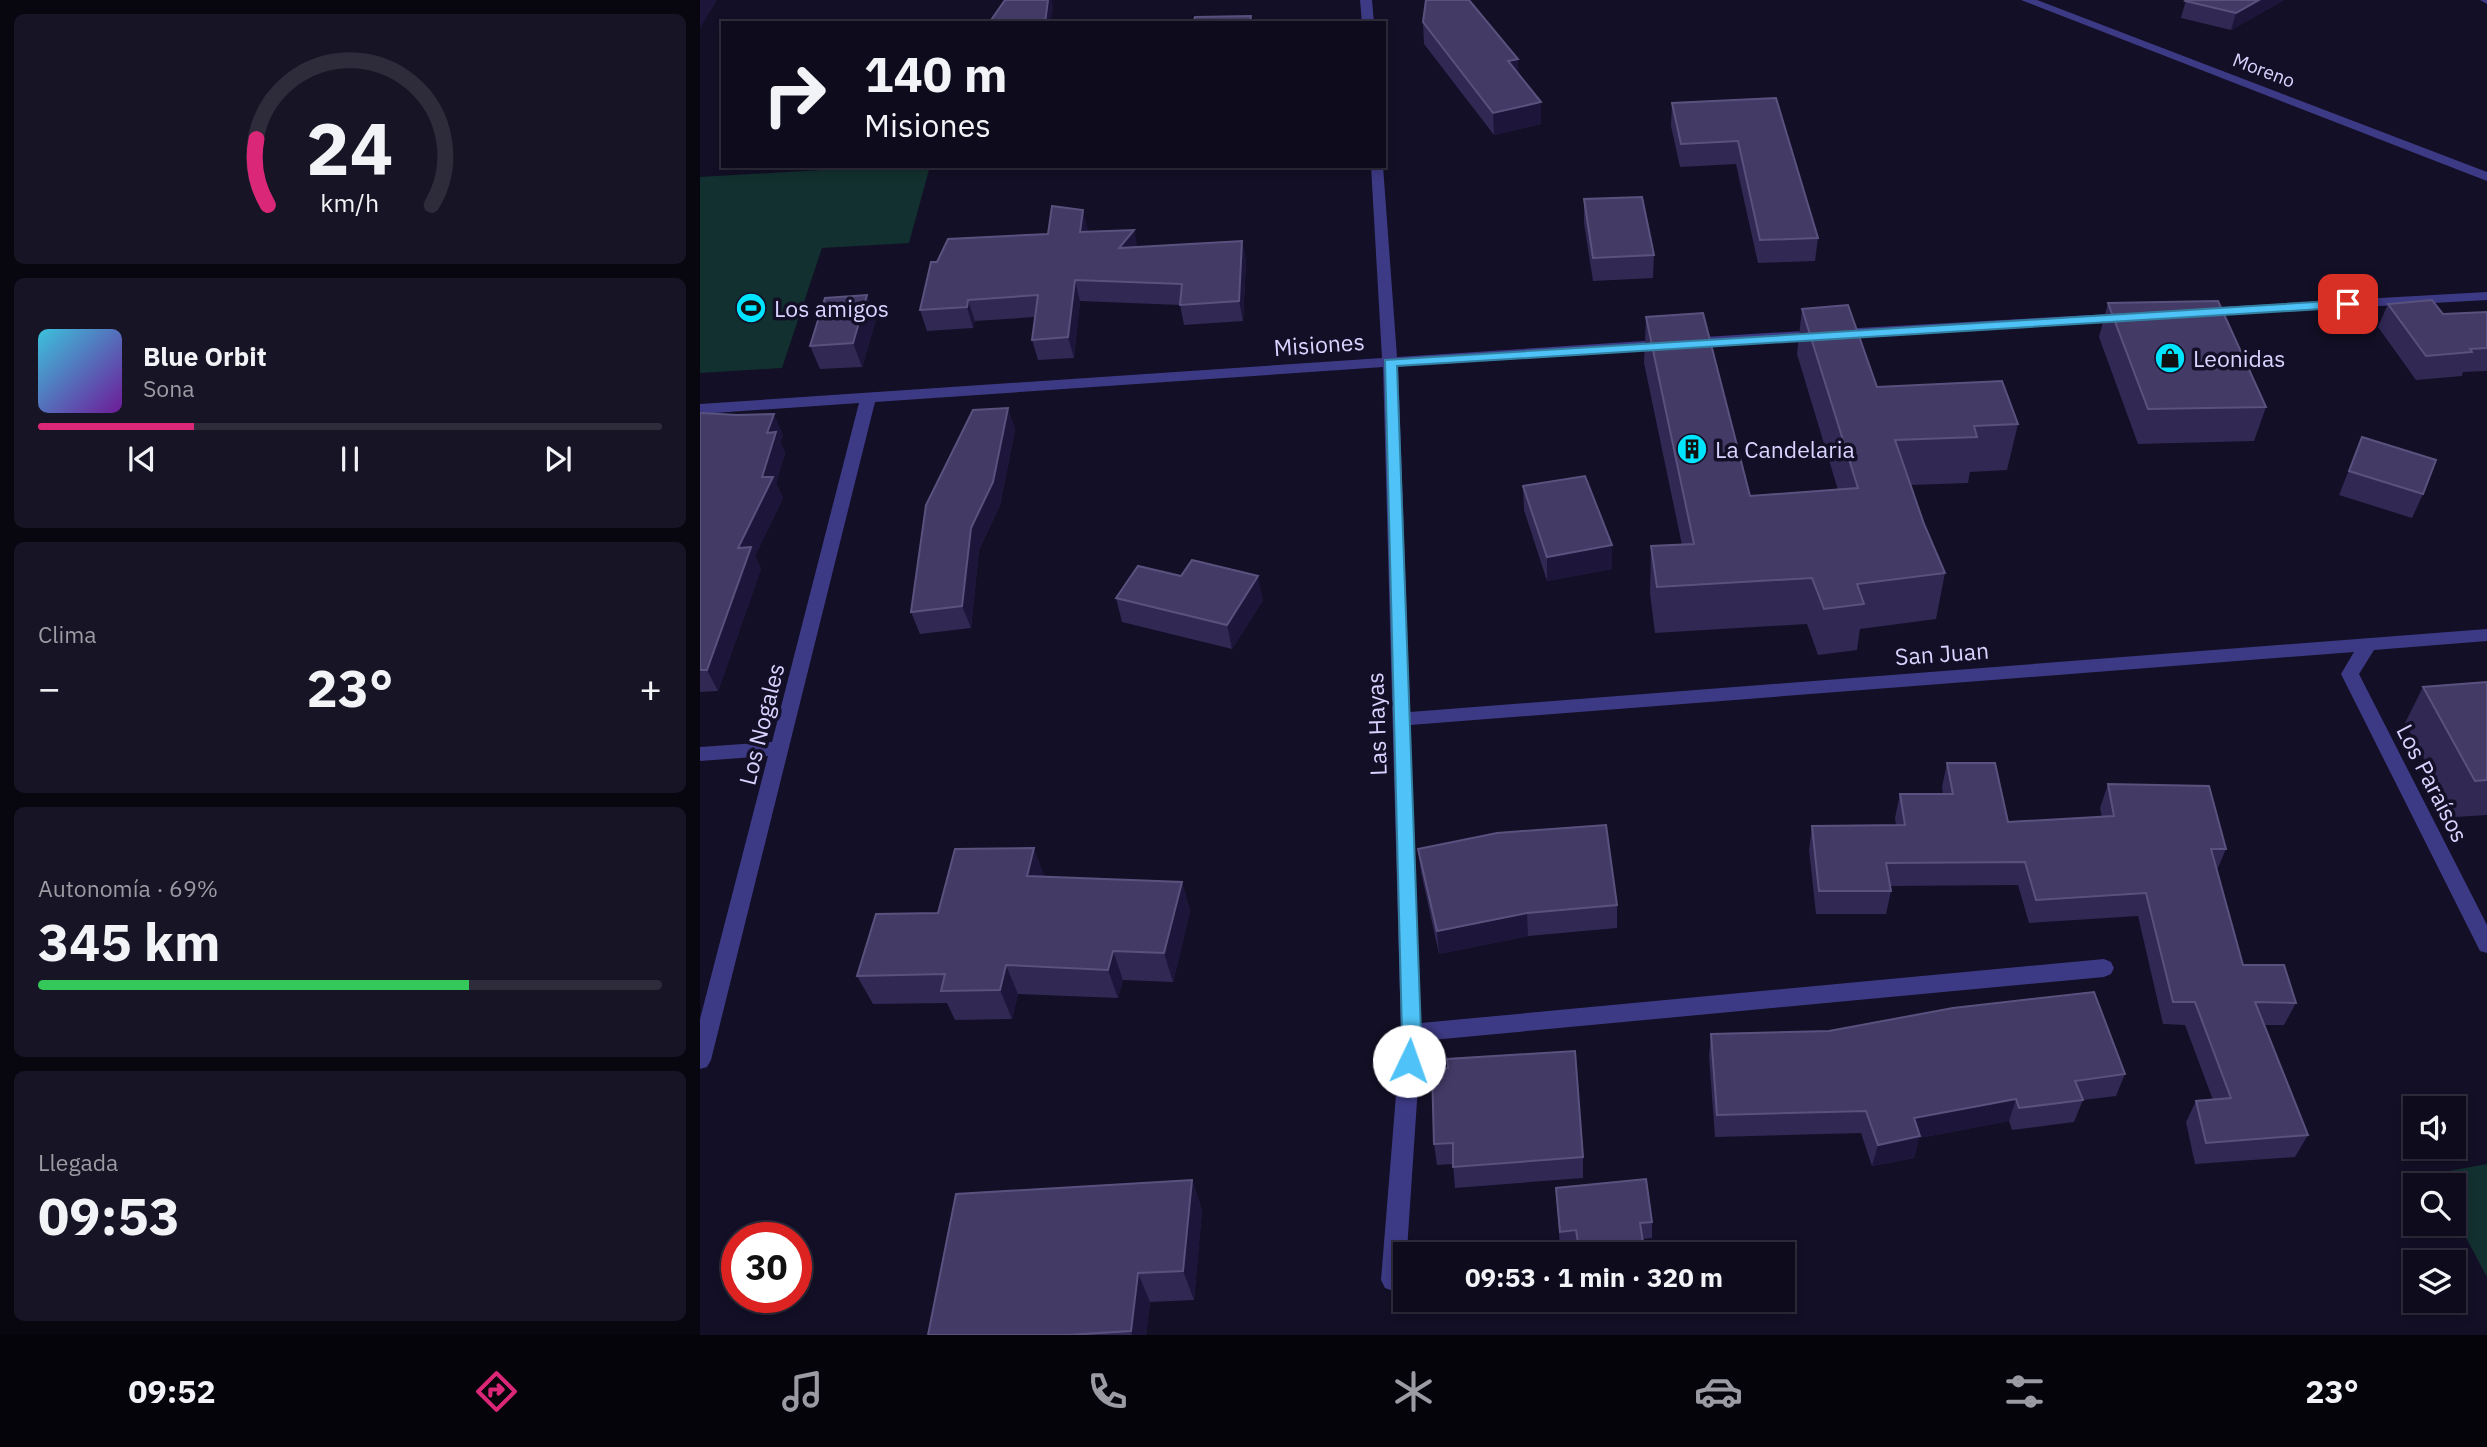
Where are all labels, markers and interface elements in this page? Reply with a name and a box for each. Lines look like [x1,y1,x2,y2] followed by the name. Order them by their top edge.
[864,42,1008,105] text: 140 m
[2229,47,2299,93] street label: Moreno
[749,49,840,140] icon: right
[306,100,394,195] text: 24
[864,104,991,146] text: Misiones
[321,186,379,219] text: km/h
[2318,274,2378,334] pin
[2329,285,2367,323] icon: arrive
[734,291,768,325] sports icon: Los amigos
[774,293,889,323] place label: Los amigos
[1272,326,1366,362] street label: Misiones
[143,339,267,373] text: Blue Orbit
[2153,341,2187,375] shop icon: Leonidas
[2193,343,2285,373] place label: Leonidas
[143,373,195,403] text: Sona
[1675,432,1709,466] building icon: La Candelaria
[1715,434,1855,464] place label: La Candelaria
[123,440,161,478] icon: previous
[331,440,369,478] icon: pause
[539,440,577,478] icon: next
[38,619,97,649] text: Clima
[1894,635,1990,671] street label: San Juan
[307,654,393,721] text: 23°
[731,660,791,788] street label: Los Nogales
[38,663,61,712] text: −
[639,663,662,712] text: +
[1359,672,1393,776] street label: Las Hayas
[2390,719,2476,847] street label: Los Paraísos
[38,873,218,903] text: Autonomía · 69%
[38,908,220,975] text: 345 km
[1372,1024,1446,1098] position arrow
[2403,1096,2466,1313] map controls
[2403,1096,2466,1159] button: sound
[38,1147,118,1177] text: Llegada
[2403,1173,2466,1236] button: search
[38,1182,180,1249] text: 09:53
[721,1222,812,1313] speed limit sign: 30
[2403,1250,2466,1313] button: layers
[1465,1260,1723,1294] text: 09:53 · 1 min · 320 m
[472,1367,521,1416] icon: directions
[778,1367,827,1416] icon: music
[1083,1367,1132,1416] icon: phone
[1389,1367,1438,1416] icon: climate
[1694,1367,1743,1416] icon: car
[2000,1367,2049,1416] icon: filters
[128,1370,216,1412] text: 09:52
[2305,1370,2359,1412] text: 23°

